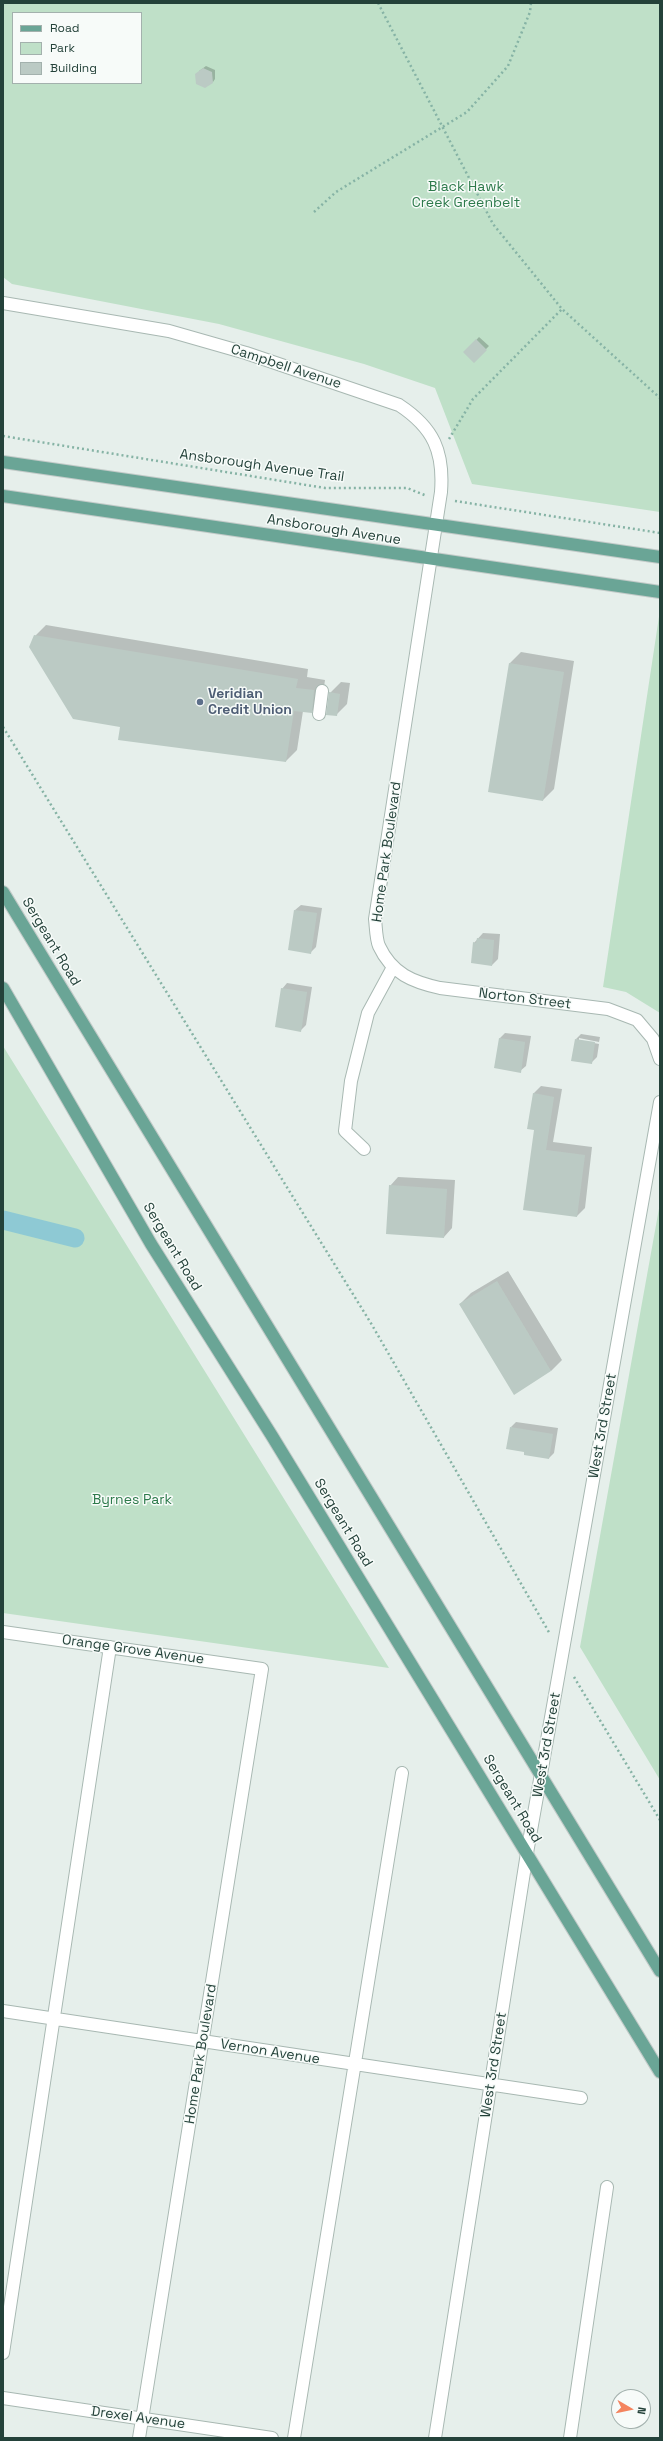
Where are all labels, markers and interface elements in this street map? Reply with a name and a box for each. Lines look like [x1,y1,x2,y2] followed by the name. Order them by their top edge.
[12,12,142,84] legend
[50,20,79,36] text: Road
[50,40,75,56] text: Park
[50,60,97,76] text: Building
[412,179,520,212] park label: Black Hawk Creek Greenbelt
[229,341,343,393] street label: Campbell Avenue
[179,446,345,486] street label: Ansborough Avenue Trail
[266,511,402,549] street label: Ansborough Avenue
[208,686,292,718] place label: Veridian Credit Union
[195,697,205,707] marker: Veridian Credit Union
[369,781,405,923] street label: Home Park Boulevard
[18,895,84,989] street label: Sergeant Road
[478,985,572,1013] street label: Norton Street
[139,1200,205,1294] street label: Sergeant Road
[585,1372,621,1480] street label: West 3rd Street
[310,1476,376,1570] street label: Sergeant Road
[92,1492,172,1508] park label: Byrnes Park
[61,1632,205,1668] street label: Orange Grove Avenue
[529,1691,565,1799] street label: West 3rd Street
[479,1752,545,1846] street label: Sergeant Road
[182,1983,220,2125] street label: Home Park Boulevard
[477,2011,511,2119] street label: West 3rd Street
[219,2036,321,2068] street label: Vernon Avenue
[611,2389,651,2429] north arrow
[90,2403,186,2433] street label: Drexel Avenue
[634,2406,649,2415] text: N

